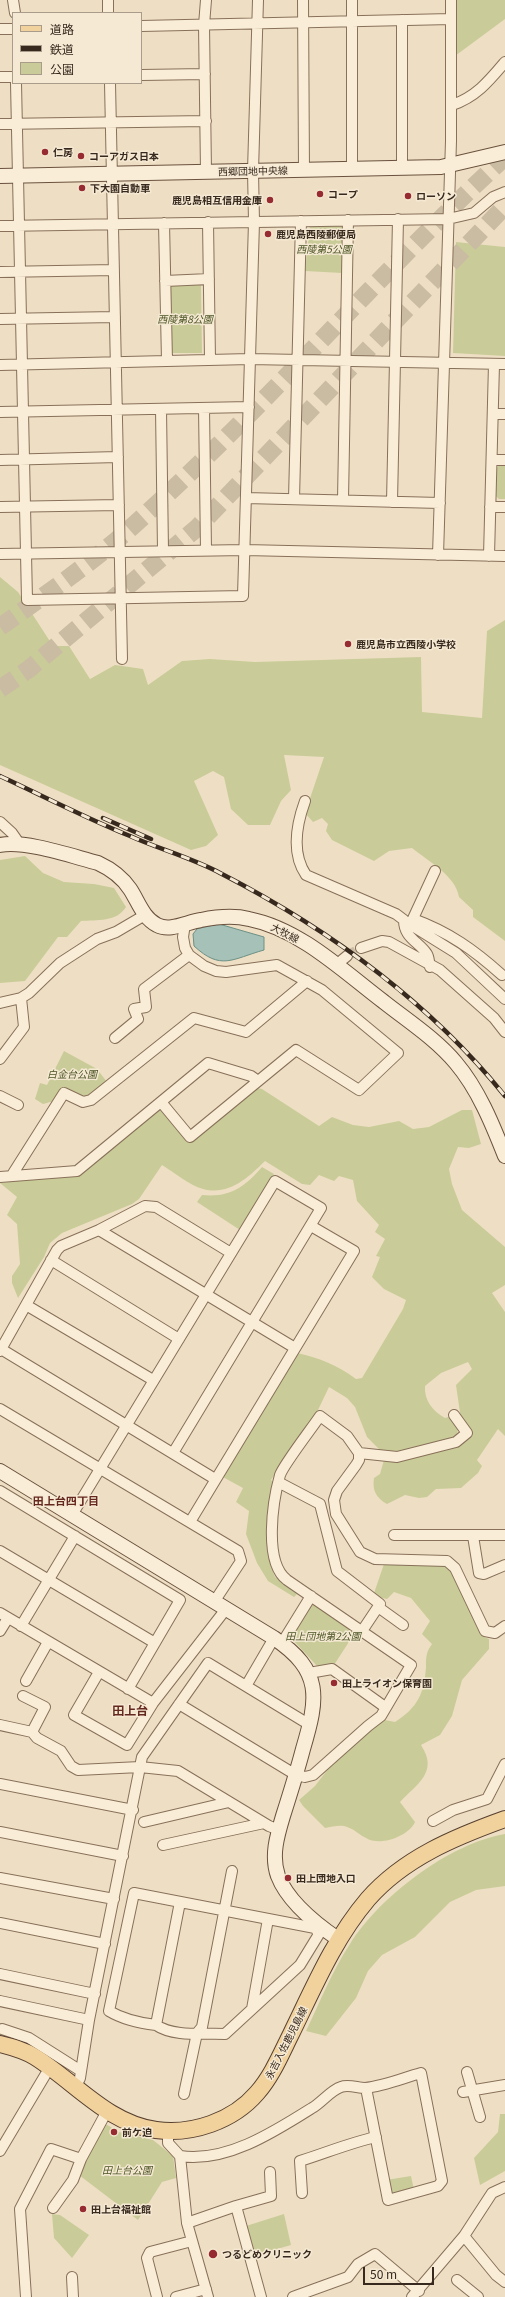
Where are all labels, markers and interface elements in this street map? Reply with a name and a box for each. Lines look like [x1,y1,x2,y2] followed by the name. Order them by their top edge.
[12,12,142,84] legend
[50,20,74,37] text: 道路
[50,40,74,57] text: 鉄道
[50,60,74,77] text: 公園
[53,146,73,158] place label: 仁房
[40,147,50,157] marker: 仁房
[89,150,159,162] place label: コーアガス日本
[76,151,86,161] marker: コーアガス日本
[218,164,288,178] street label: 西郷団地中央線
[90,182,150,194] place label: 下大園自動車
[77,183,87,193] marker: 下大園自動車
[328,188,358,200] place label: コープ
[315,189,325,199] marker: コープ
[416,190,456,202] place label: ローソン
[403,191,413,201] marker: ローソン
[172,194,262,206] place label: 鹿児島相互信用金庫
[265,195,275,205] marker: 鹿児島相互信用金庫
[276,228,356,240] place label: 鹿児島西陵郵便局
[263,229,273,239] marker: 鹿児島西陵郵便局
[296,243,352,255] park label: 西陵第5公園
[157,313,213,325] park label: 西陵第8公園
[356,638,456,650] place label: 鹿児島市立西陵小学校
[343,639,353,649] marker: 鹿児島市立西陵小学校
[269,921,301,945] street label: 大牧線
[47,1068,97,1080] park label: 白金台公園
[33,1494,99,1508] district label: 田上台四丁目
[285,1630,361,1642] park label: 田上団地第2公園
[342,1677,432,1689] place label: 田上ライオン保育園
[329,1678,339,1688] marker: 田上ライオン保育園
[112,1703,148,1717] district label: 田上台
[296,1872,356,1884] place label: 田上団地入口
[283,1873,293,1883] marker: 田上団地入口
[262,2005,310,2081] street label: 永吉入佐鹿児島線
[122,2126,152,2138] place label: 前ケ迫
[109,2127,119,2137] marker: 前ケ迫
[102,2164,152,2176] park label: 田上台公園
[91,2203,151,2215] place label: 田上台福祉館
[78,2204,88,2214] marker: 田上台福祉館
[207,2248,219,2260] marker: つるどめクリニック
[222,2248,312,2260] place label: つるどめクリニック
[365,2259,436,2285] scale bar
[370,2265,397,2282] text: 50 m

